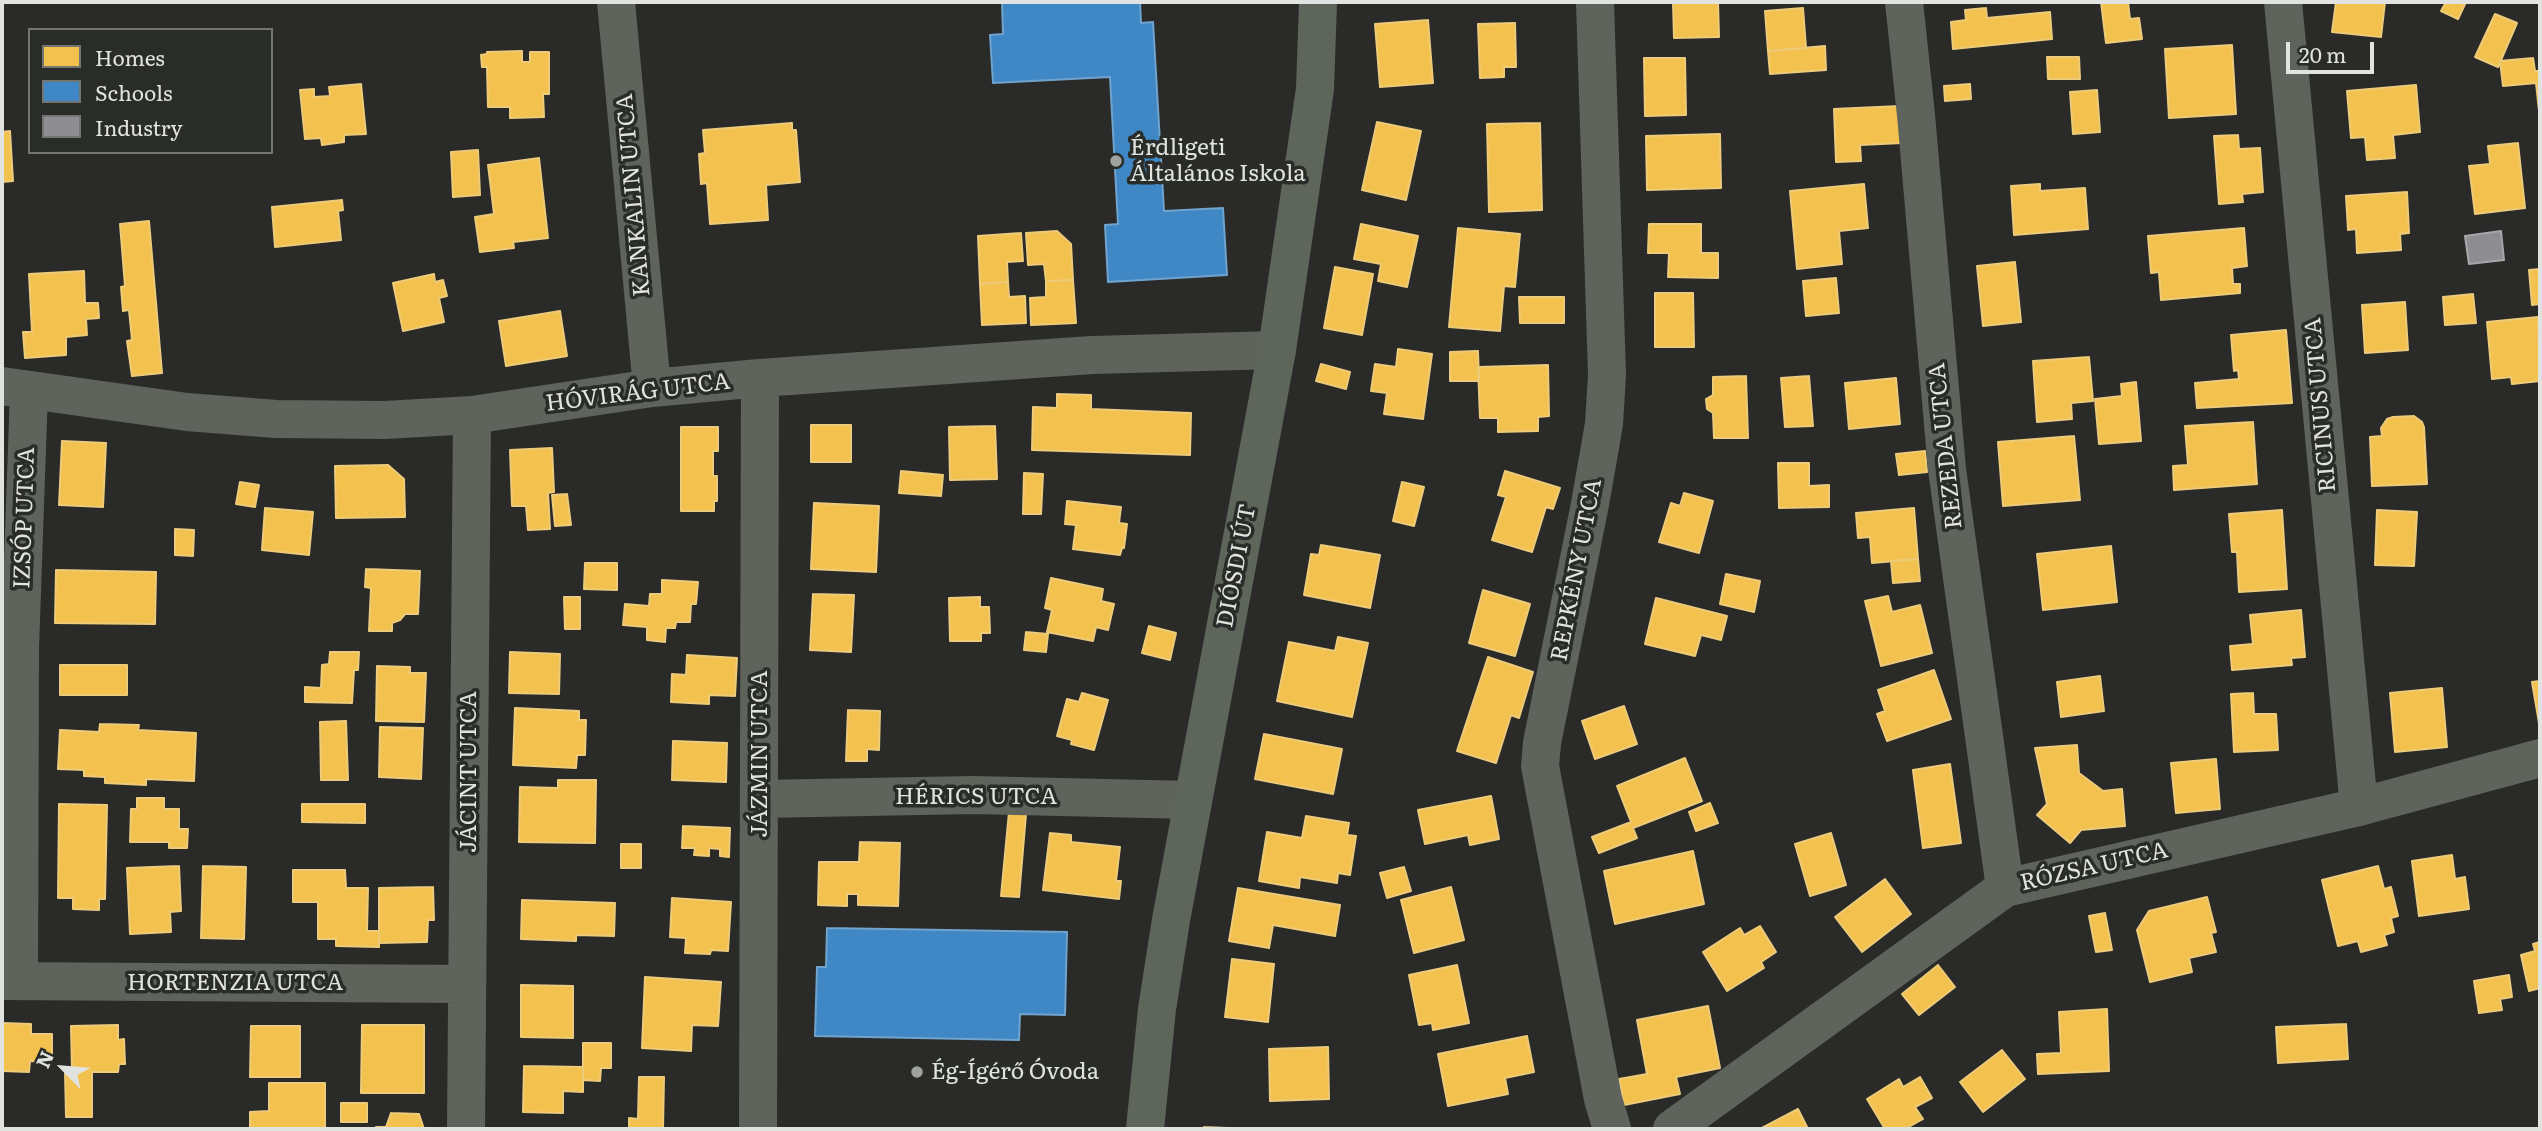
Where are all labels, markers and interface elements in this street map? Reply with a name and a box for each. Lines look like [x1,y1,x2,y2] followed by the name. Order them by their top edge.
[28,28,273,154] legend
[2290,28,2378,72] scale bar
[2299,38,2346,69] text: 20 m
[95,41,165,72] text: Homes
[95,76,173,107] text: Schools
[611,92,657,298] street label: KANKALIN UTCA
[95,111,183,142] text: Industry
[1130,134,1306,188] place label: Érdligeti Általános Iskola
[1108,153,1124,169] marker: Érdligeti Általános Iskola
[2300,316,2342,494] street label: RICINUS UTCA
[1924,362,1968,530] street label: REZEDA UTCA
[544,368,732,418] street label: HÓVIRÁG UTCA
[9,447,41,589] street label: IZSÓP UTCA
[1546,476,1608,664] street label: REPKÉNY UTCA
[1211,502,1263,630] street label: DIÓSDI ÚT
[746,670,774,838] street label: JÁZMIN UTCA
[455,691,483,853] street label: JÁCINT UTCA
[895,783,1057,811] street label: HÉRICS UTCA
[2018,837,2170,897] street label: RÓZSA UTCA
[127,969,343,997] street label: HORTENZIA UTCA
[28,1033,98,1103] north arrow
[28,1046,60,1072] text: N
[931,1058,1099,1086] place label: Ég-Ígérő Óvoda
[909,1064,925,1080] marker: Ég-Ígérő Óvoda

